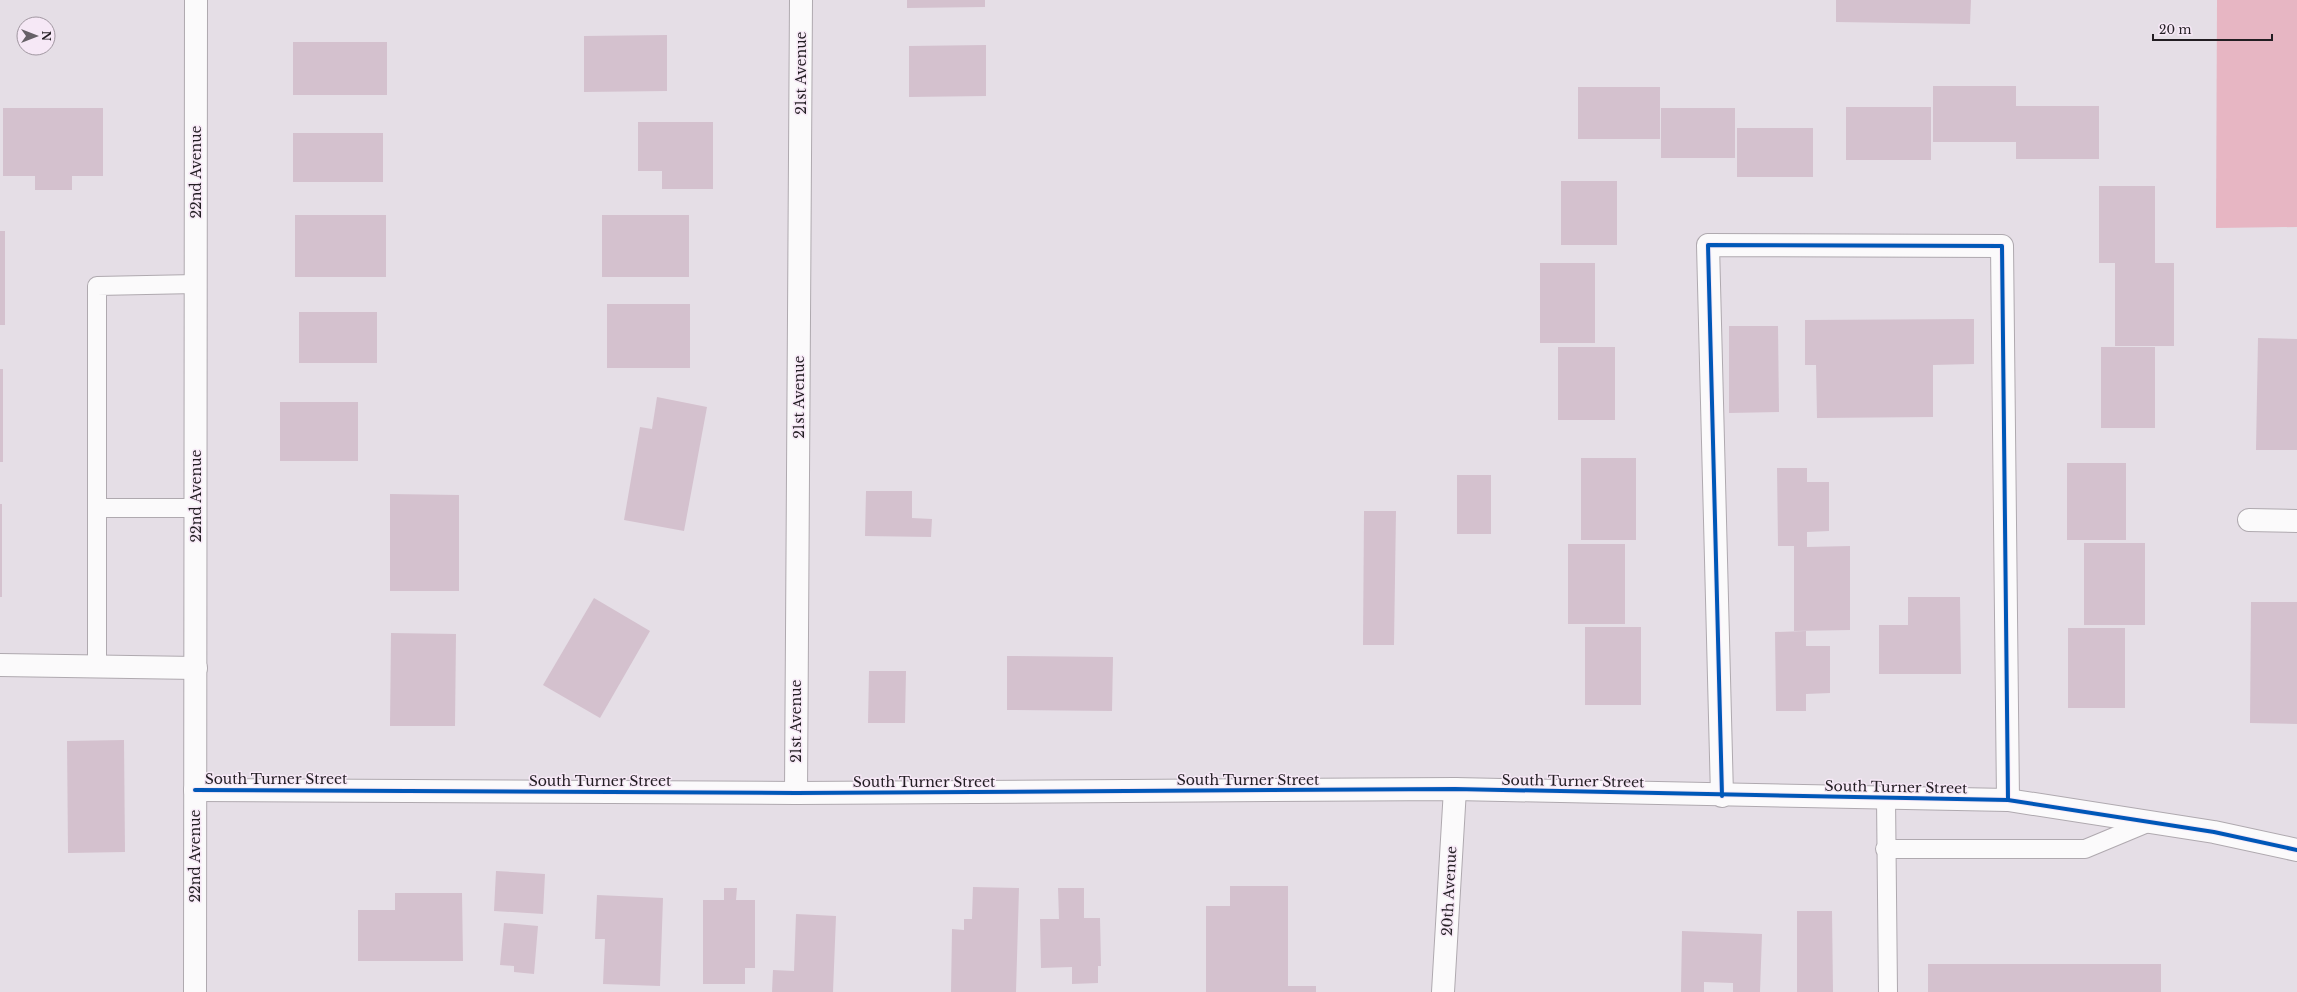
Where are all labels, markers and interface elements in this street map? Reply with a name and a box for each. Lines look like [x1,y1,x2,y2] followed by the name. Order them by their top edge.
[16,16,56,56] north arrow
[2153,16,2272,42] scale bar
[2159,22,2191,37] text: 20 m
[39,31,53,42] text: N
[792,31,810,115] street label: 21st Avenue
[187,125,205,219] street label: 22nd Avenue
[790,355,808,439] street label: 21st Avenue
[187,449,205,543] street label: 22nd Avenue
[787,679,805,763] street label: 21st Avenue
[205,770,348,788] street label: South Turner Street
[1177,771,1320,789] street label: South Turner Street
[1502,771,1645,791] street label: South Turner Street
[529,772,672,790] street label: South Turner Street
[853,773,996,791] street label: South Turner Street
[1825,777,1968,797] street label: South Turner Street
[186,809,204,903] street label: 22nd Avenue
[1438,845,1460,937] street label: 20th Avenue

